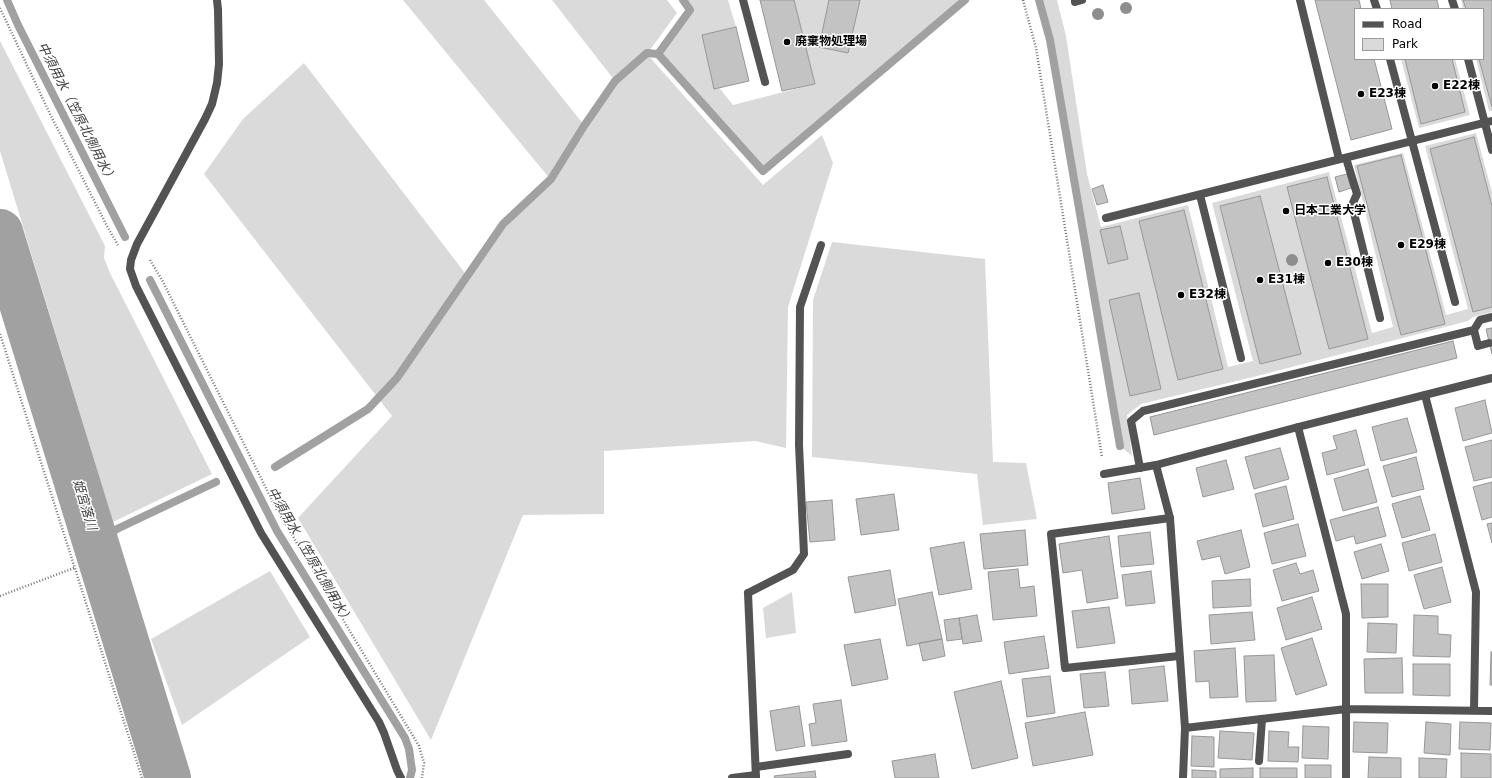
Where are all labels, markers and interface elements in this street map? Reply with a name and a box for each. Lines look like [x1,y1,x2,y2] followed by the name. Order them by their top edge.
[1354,8,1484,60] legend
[1392,17,1422,31] text: Road
[795,35,867,49] place label: 廃棄物処理場
[782,37,792,47] marker: 廃棄物処理場
[1392,37,1418,51] text: Park
[34,40,118,186] water label: 中須用水（笠原北側用水）
[1443,79,1480,93] place label: E22棟
[1430,81,1440,91] marker: E22棟
[1369,87,1406,101] place label: E23棟
[1356,89,1366,99] marker: E23棟
[1294,204,1366,218] place label: 日本工業大学
[1281,206,1291,216] marker: 日本工業大学
[1409,238,1446,252] place label: E29棟
[1396,240,1406,250] marker: E29棟
[1336,256,1373,270] place label: E30棟
[1323,258,1333,268] marker: E30棟
[1268,273,1305,287] place label: E31棟
[1255,275,1265,285] marker: E31棟
[1189,288,1226,302] place label: E32棟
[1176,290,1186,300] marker: E32棟
[69,478,99,532] water label: 姫宮落川
[263,485,355,627] water label: 中須用水（笠原北側用水）

